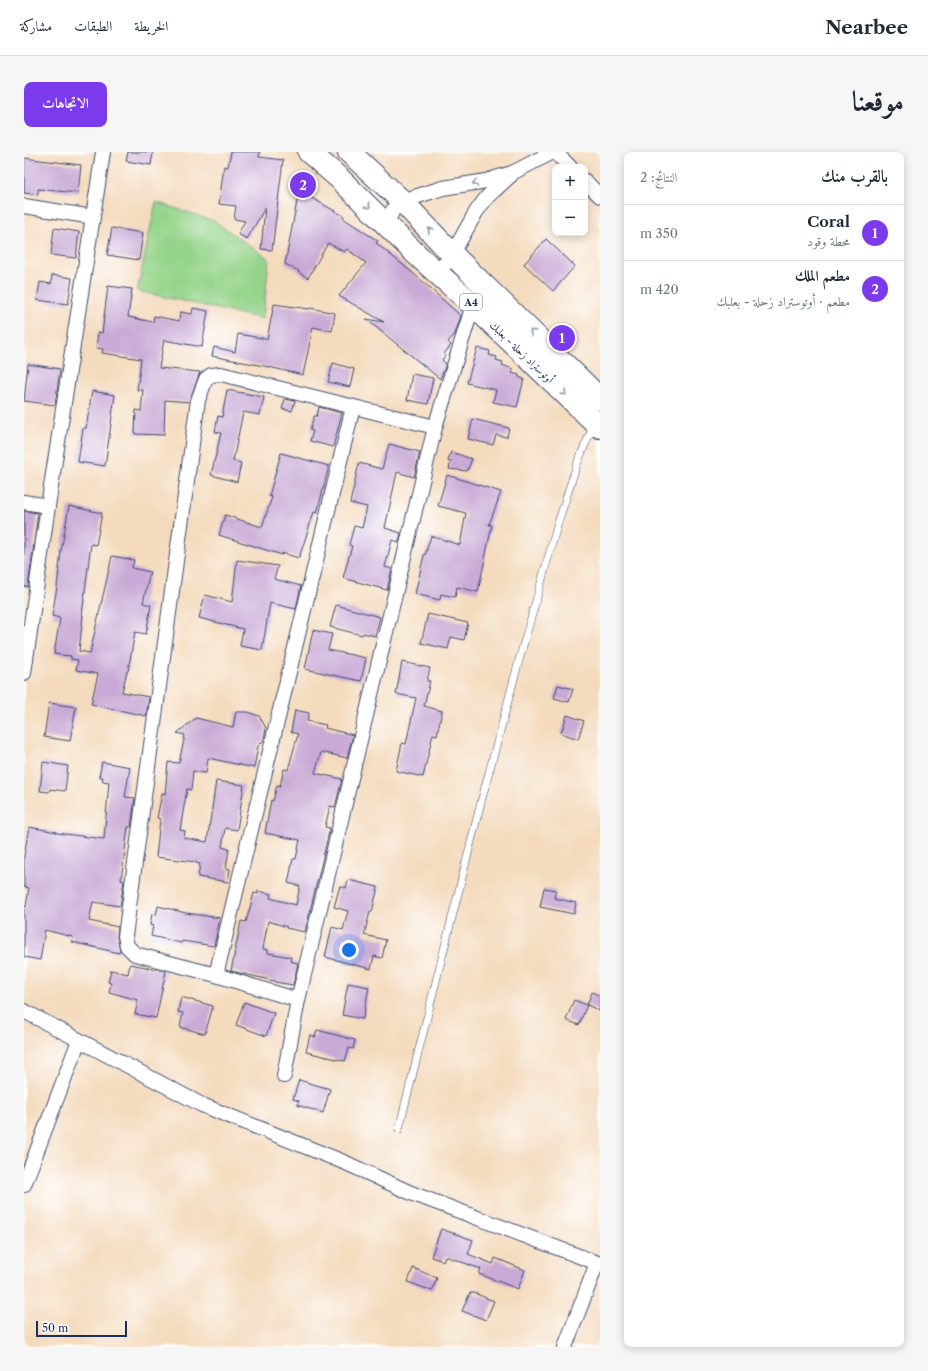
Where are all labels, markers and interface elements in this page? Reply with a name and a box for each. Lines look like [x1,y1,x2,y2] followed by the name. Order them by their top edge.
[825,16,908,39] text: Nearbee
[20,17,52,35] text: مشاركة
[74,17,112,35] text: الطبقات
[134,17,168,35] text: الخريطة
[24,82,107,127] button: الاتجاهات
[852,84,904,118] text: موقعنا
[552,164,588,236] map controls
[552,164,588,200] button: +
[821,166,888,186] text: بالقرب منك
[640,169,677,185] text: النتائج: 2
[290,170,316,200] pin: 2
[472,178,478,187] one-way arrow
[552,200,588,236] button: −
[363,202,371,209] one-way arrow
[807,212,850,231] text: Coral
[640,225,678,241] text: 350 m
[872,225,878,241] text: 1
[428,228,435,235] one-way arrow
[807,233,850,249] text: محطة وقود
[795,266,850,285] text: مطعم الملك
[640,281,679,297] text: 420 m
[871,281,879,297] text: 2
[717,293,850,309] text: مطعم · أوتوستراد زحلة - بعلبك
[460,294,482,310] road number: A4
[487,317,558,386] street label: أوتوستراد زحلة - بعلبك
[549,323,575,353] pin: 1
[529,330,537,337] one-way arrow
[559,388,567,395] one-way arrow
[339,940,359,960] your location
[36,1319,127,1338] scale bar
[42,1321,68,1335] text: 50 m

